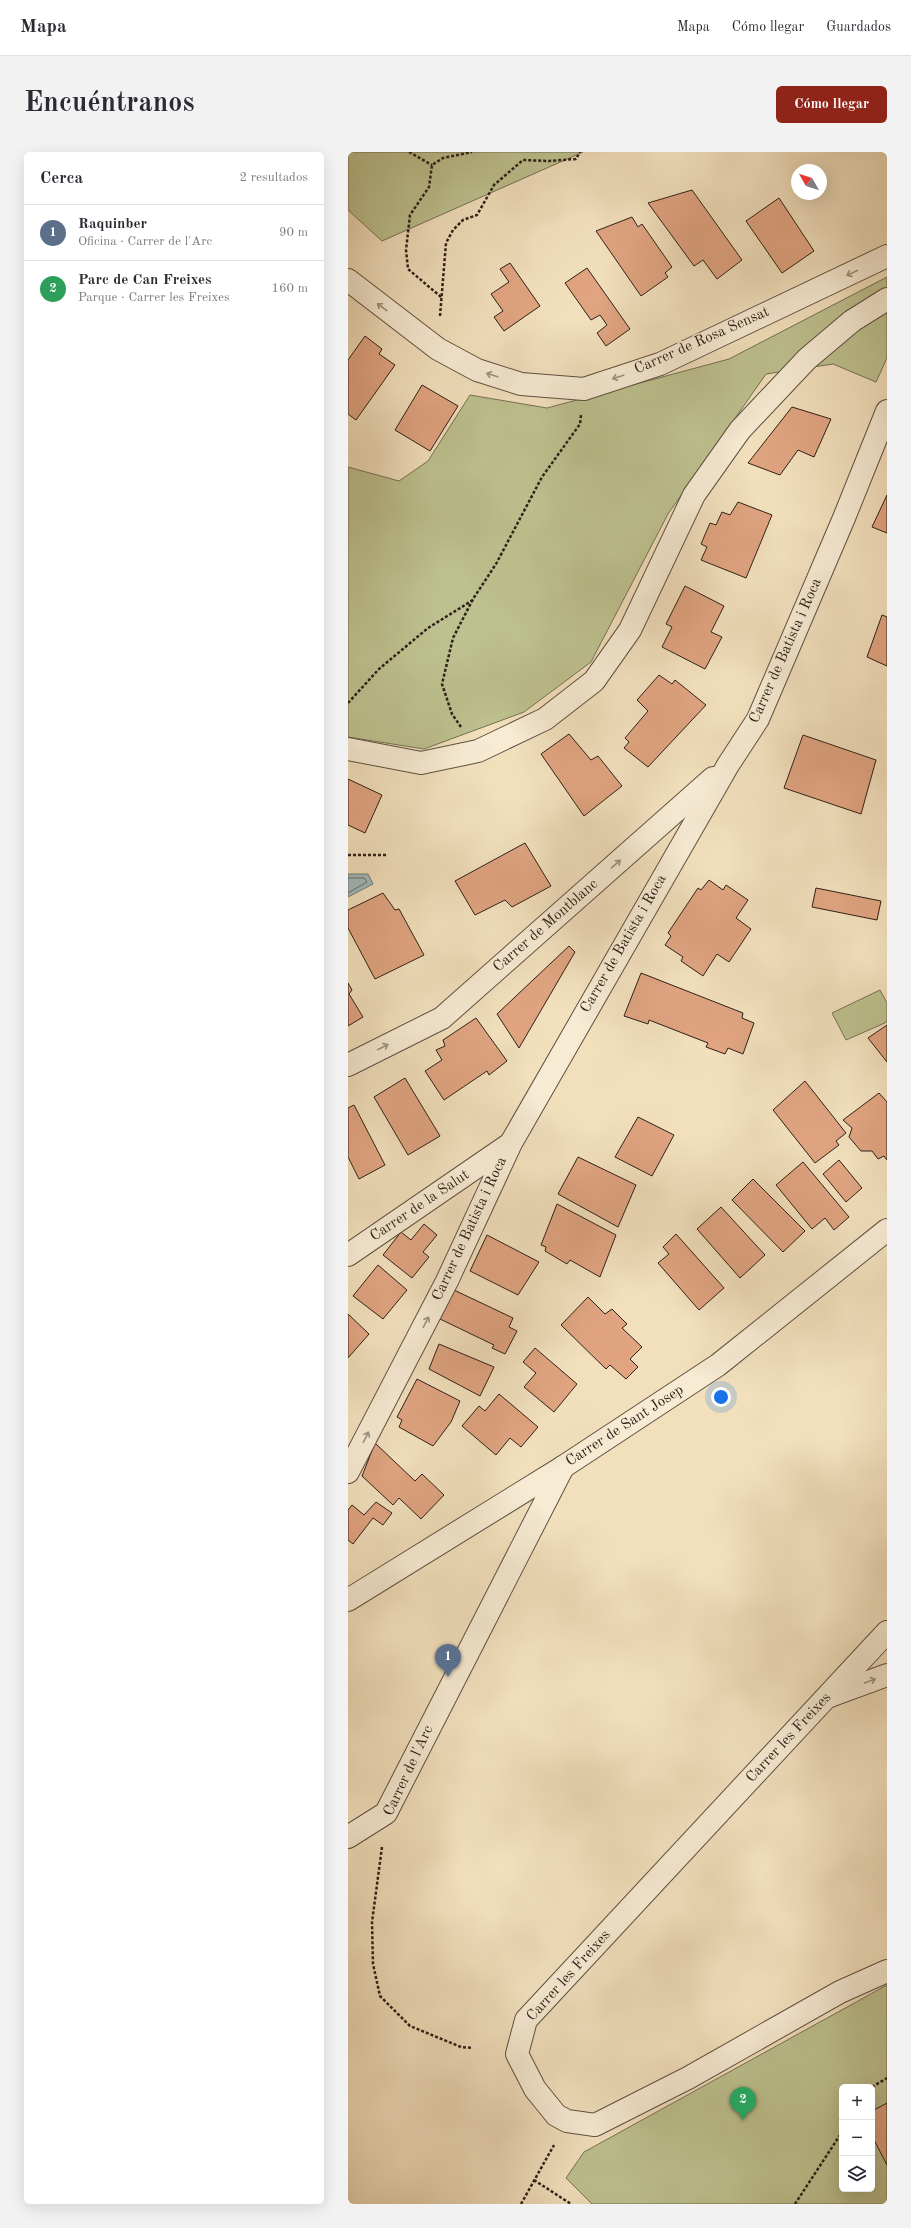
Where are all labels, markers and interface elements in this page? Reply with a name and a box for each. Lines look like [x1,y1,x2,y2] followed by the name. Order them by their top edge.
[20,18,67,37] text: Mapa
[677,20,710,34] text: Mapa
[732,20,804,34] text: Cómo llegar
[826,20,891,34] text: Guardados
[776,86,887,123] button: Cómo llegar
[24,90,194,118] text: Encuéntranos
[791,164,827,200] north arrow
[40,170,83,187] text: Cerca
[240,171,308,184] text: 2 resultados
[78,217,147,232] text: Raquinber
[49,226,57,239] text: 1
[279,226,308,239] text: 90 m
[78,235,212,248] text: Oficina · Carrer de l'Arc
[846,270,858,277] one-way arrow
[78,273,212,288] text: Parc de Can Freixes
[49,282,57,295] text: 2
[271,282,308,295] text: 160 m
[78,291,230,304] text: Parque · Carrer les Freixes
[376,303,387,311] one-way arrow
[632,305,772,377] street label: Carrer de Rosa Sensat
[485,371,498,378] one-way arrow
[613,374,625,382] one-way arrow
[747,576,825,726] street label: Carrer de Batista i Roca
[611,860,621,869] one-way arrow
[578,872,670,1016] street label: Carrer de Batista i Roca
[491,876,601,975] street label: Carrer de Montblanc
[377,1043,389,1050] one-way arrow
[430,1154,510,1303] street label: Carrer de Batista i Roca
[368,1167,472,1245] street label: Carrer de la Salut
[423,1316,430,1328] one-way arrow
[563,1382,687,1470] street label: Carrer de Sant Josep
[711,1387,731,1407] your location
[363,1432,370,1444] one-way arrow
[435,1644,461,1677] pin: 1
[864,1677,876,1685] one-way arrow
[744,1690,834,1786] street label: Carrer les Freixes
[382,1723,437,1818] street label: Carrer de l'Arc
[524,1928,614,2024] street label: Carrer les Freixes
[839,2084,875,2192] map controls
[839,2084,875,2120] button: +
[730,2087,756,2120] pin: 2
[839,2120,875,2156] button: −
[839,2156,875,2192] button: layers

